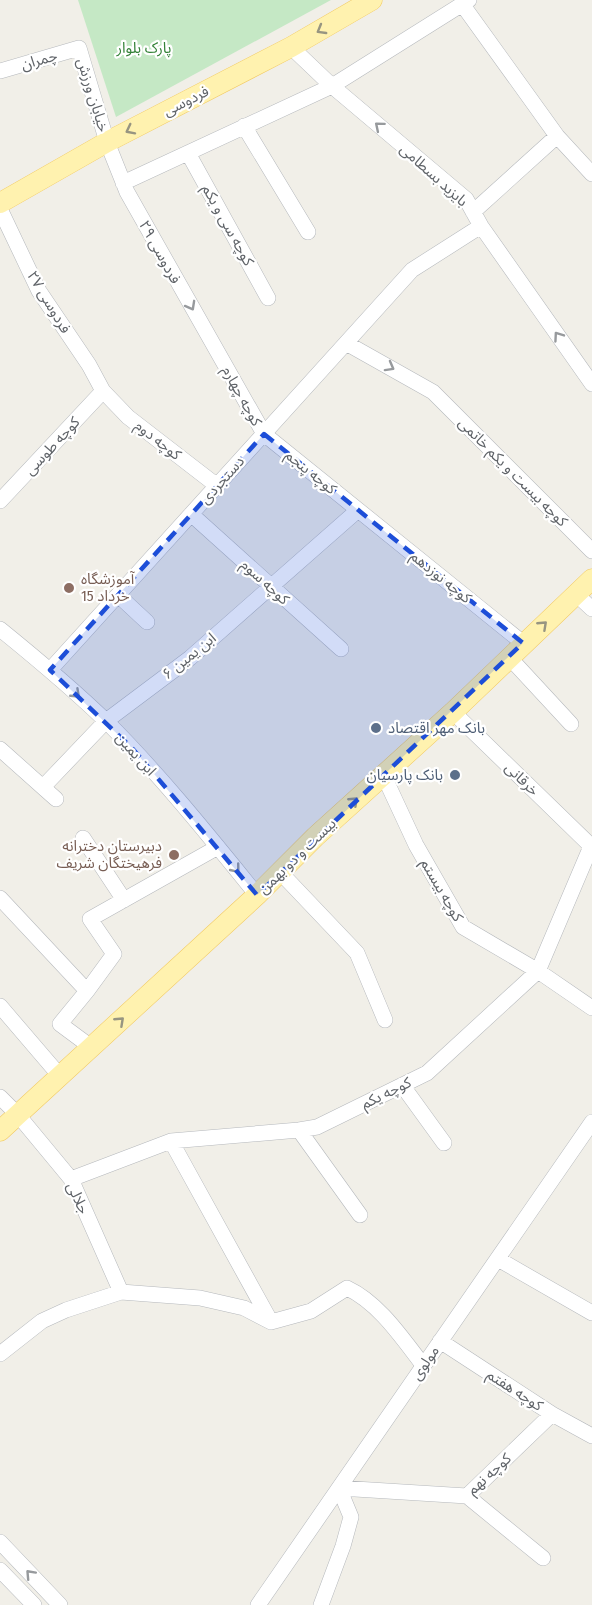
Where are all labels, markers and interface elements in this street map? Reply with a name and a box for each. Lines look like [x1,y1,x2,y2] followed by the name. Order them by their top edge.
[317,22,327,34] one-way arrow
[115,39,172,58] park label: پارک بلوار
[19,46,60,75] street label: چمران
[73,56,113,134] street label: خیابان ورزش
[160,82,212,120] street label: فردوسی
[375,122,386,133] one-way arrow
[126,123,136,134] one-way arrow
[396,140,472,210] street label: بایزید بسطامی
[197,181,258,270] street label: کوچه سی و یکم
[135,217,185,287] street label: فردوسی ۲۹
[23,268,75,337] street label: فردوسی ۲۷
[184,300,195,310] one-way arrow
[554,332,565,343] one-way arrow
[384,360,394,371] one-way arrow
[216,363,266,431] street label: کوچه چهارم
[21,413,85,480] street label: کوچه طوسی
[453,414,572,532] street label: کوچه بیست و یکم خاتمی
[130,416,185,466] street label: کوچه دوم
[281,446,341,500] street label: کوچه پنجم
[196,452,248,508] street label: دستجردی
[406,547,476,609] street label: کوچه نوزدهم
[236,556,294,610] street label: کوچه سوم
[81,570,135,605] place label: آموزشگاه 15 خرداد
[62,581,76,595] marker: آموزشگاه 15 خرداد
[536,621,547,632] one-way arrow
[159,629,219,683] street label: ابن یمین ۶
[70,687,80,698] one-way arrow
[388,719,485,737] place label: بانک مهر اقتصاد
[369,721,383,735] marker: بانک مهر اقتصاد
[112,729,160,779] street label: ابن یمین
[501,758,543,800] street label: خرقانی
[367,766,443,785] place label: بانک پارسیان
[448,768,462,782] marker: بانک پارسیان
[348,797,358,808] one-way arrow
[254,814,340,898] street label: بیست و دو بهمن
[57,837,162,872] place label: دبیرستان دخترانه فرهیختگان شریف
[167,848,181,862] marker: دبیرستان دخترانه فرهیختگان شریف
[415,855,468,926] street label: کوچه بیستم
[228,862,239,873] one-way arrow
[113,1017,124,1028] one-way arrow
[358,1073,416,1115] street label: کوچه یکم
[63,1179,93,1217] street label: جلالی
[407,1342,443,1384] street label: مولوی
[483,1365,547,1417] street label: کوچه هفتم
[463,1449,517,1500] street label: کوچه نهم
[26,1570,37,1581] one-way arrow

